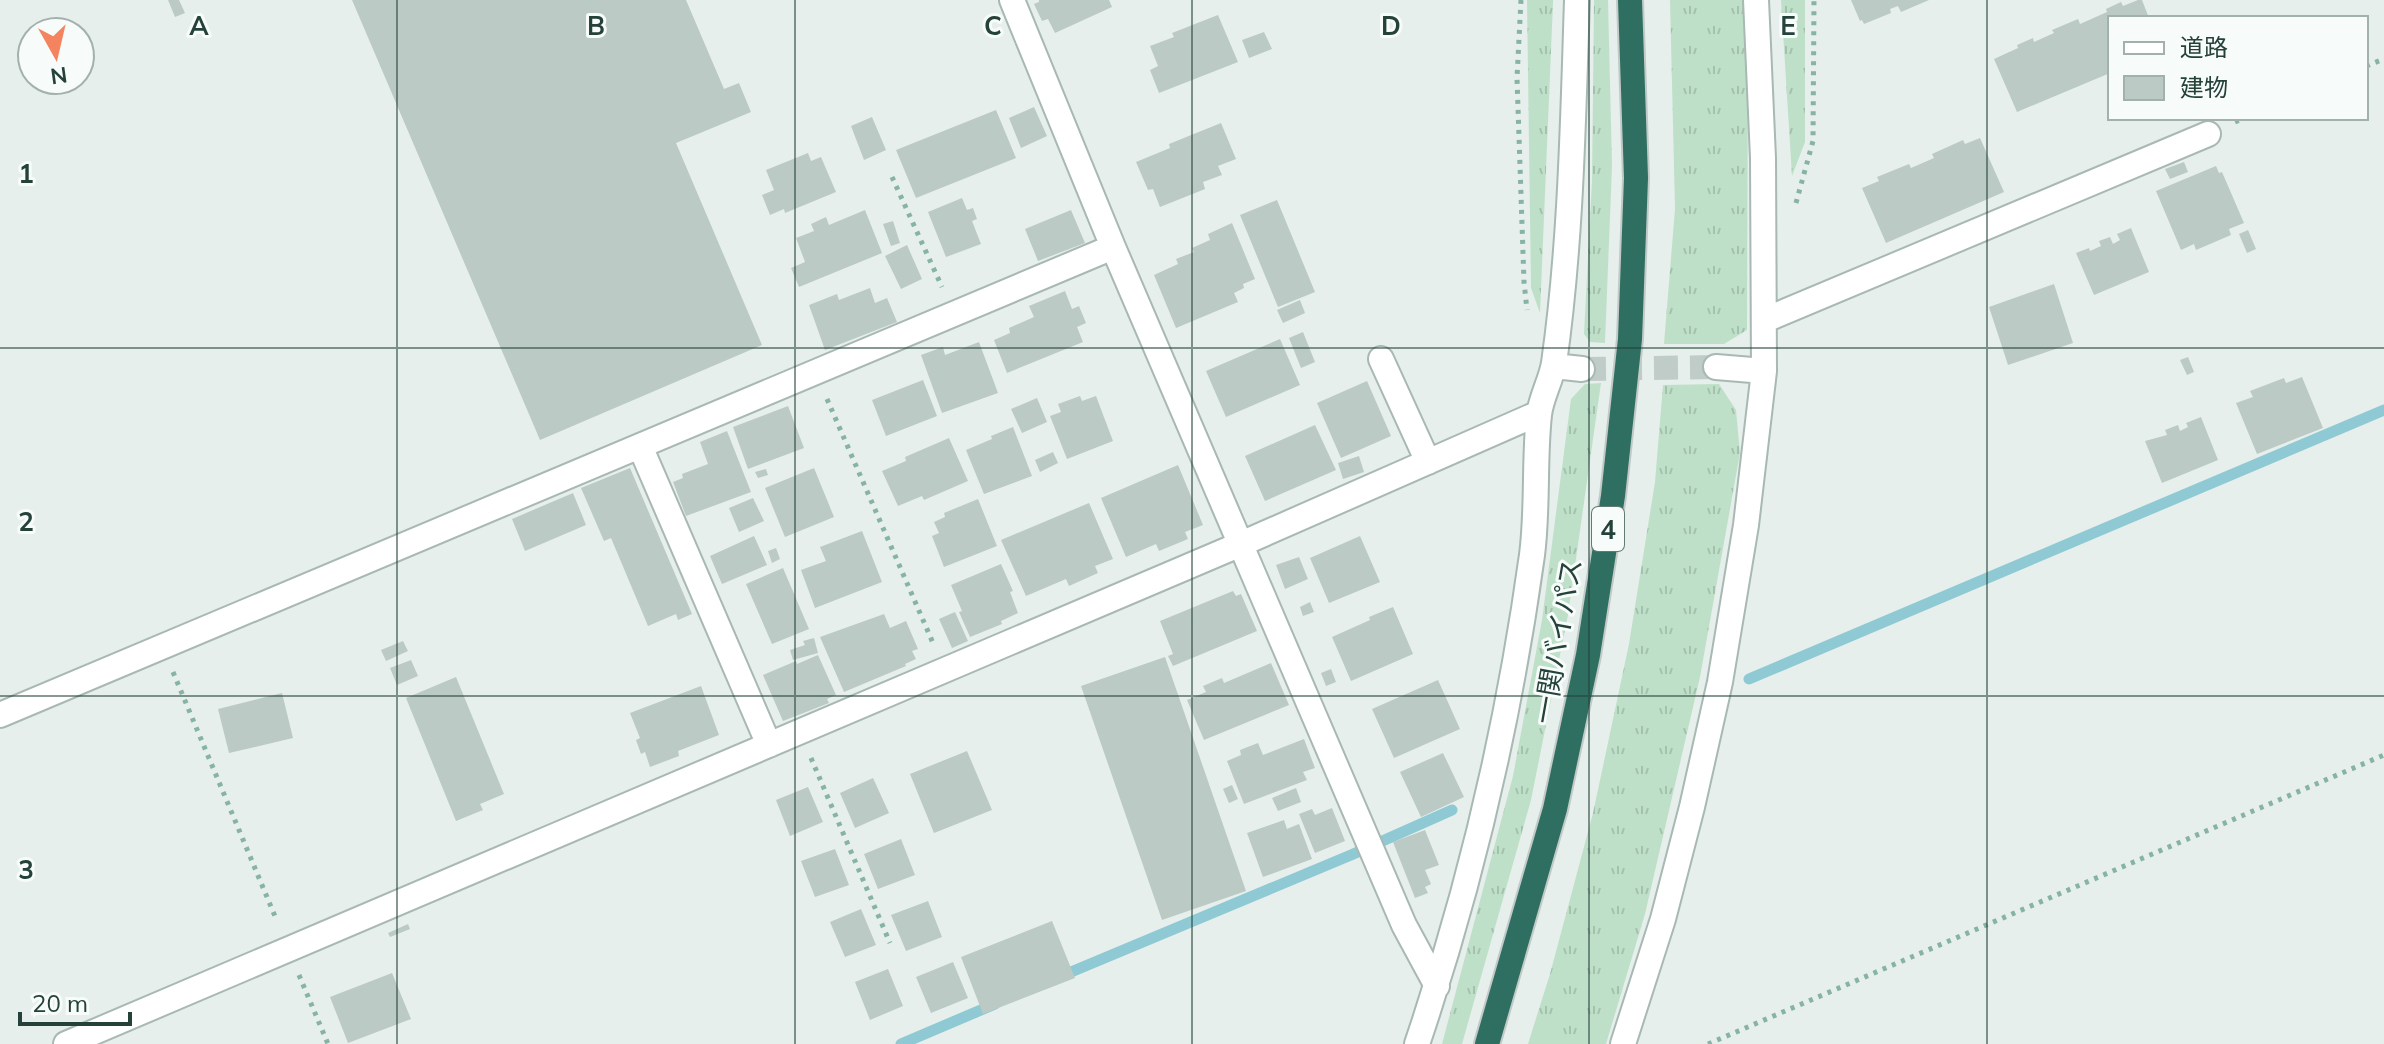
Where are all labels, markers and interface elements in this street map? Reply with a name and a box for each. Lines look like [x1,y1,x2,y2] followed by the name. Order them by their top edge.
[189,9,209,42] text: A
[587,9,605,42] text: B
[984,9,1002,42] text: C
[1381,9,1401,42] text: D
[1780,9,1796,42] text: E
[16,16,96,96] north arrow
[2108,16,2368,120] legend
[2180,32,2228,62] text: 道路
[49,61,69,91] text: N
[2180,72,2228,102] text: 建物
[18,157,34,190] text: 1
[18,505,34,538] text: 2
[1592,507,1624,551] road number: 4
[1525,556,1589,726] street label: 一関バイパス
[18,853,34,886] text: 3
[20,976,130,1026] scale bar
[32,988,88,1018] text: 20 m

